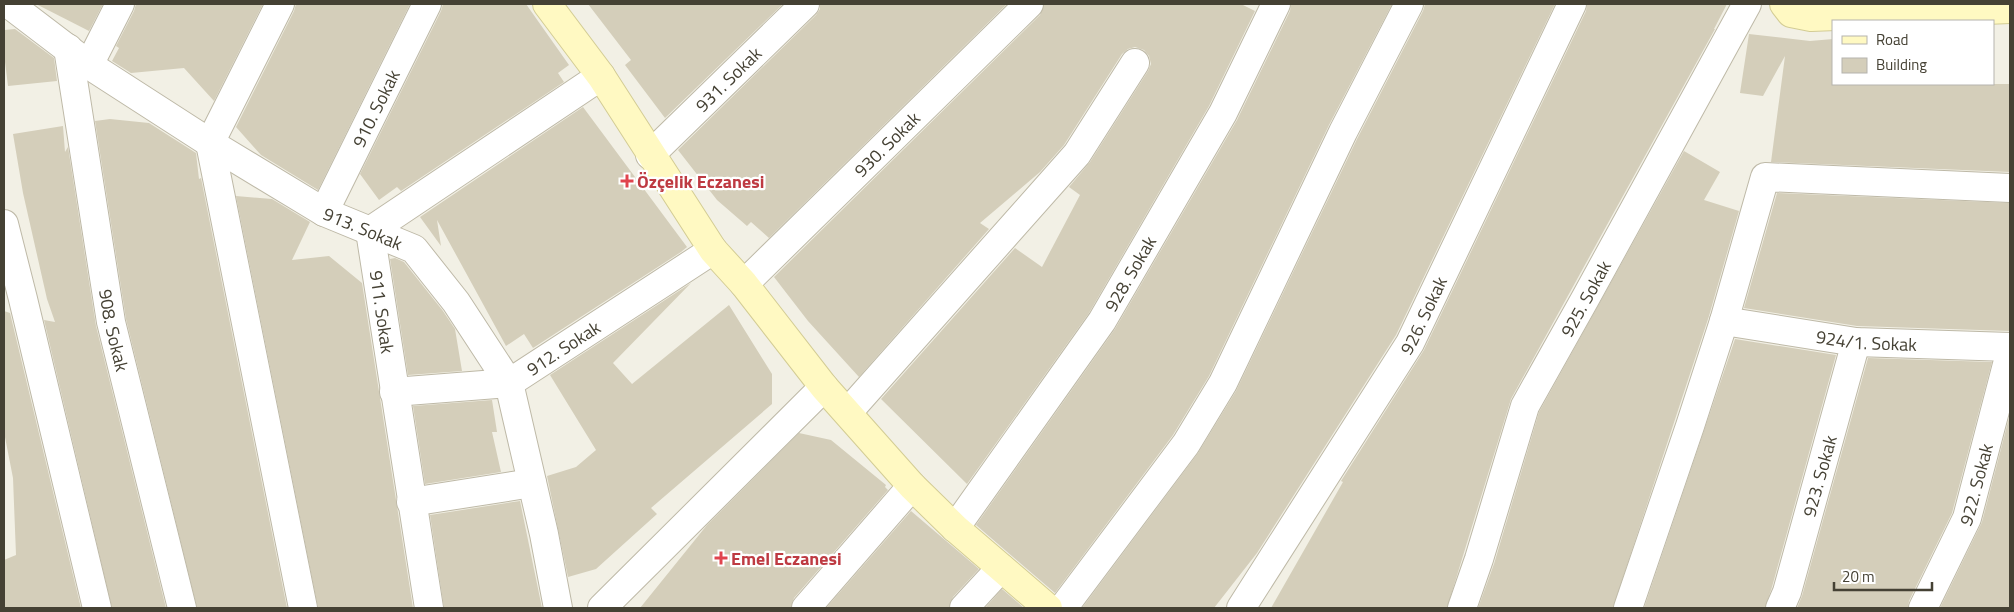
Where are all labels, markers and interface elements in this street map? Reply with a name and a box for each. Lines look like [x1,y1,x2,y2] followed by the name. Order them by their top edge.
[1832,20,1994,85] legend
[1876,28,1908,51] text: Road
[689,40,768,118] street label: 931. Sokak
[1876,53,1927,76] text: Building
[345,64,406,152] street label: 910. Sokak
[847,105,926,183] street label: 930. Sokak
[637,168,764,195] place label: Özçelik Eczanesi
[621,175,633,187] marker: Özçelik Eczanesi
[319,200,407,257] street label: 913. Sokak
[1097,230,1163,316] street label: 928. Sokak
[1553,255,1617,341] street label: 925. Sokak
[363,269,401,356] street label: 911. Sokak
[1393,271,1454,360] street label: 926. Sokak
[93,287,136,375] street label: 908. Sokak
[521,313,606,382] street label: 912. Sokak
[1814,322,1918,357] street label: 924/1. Sokak
[1795,432,1843,520] street label: 923. Sokak
[1952,440,1999,530] street label: 922. Sokak
[731,545,842,572] place label: Emel Eczanesi
[715,552,727,564] marker: Emel Eczanesi
[1834,560,1932,592] scale bar
[1842,565,1875,588] text: 20 m

